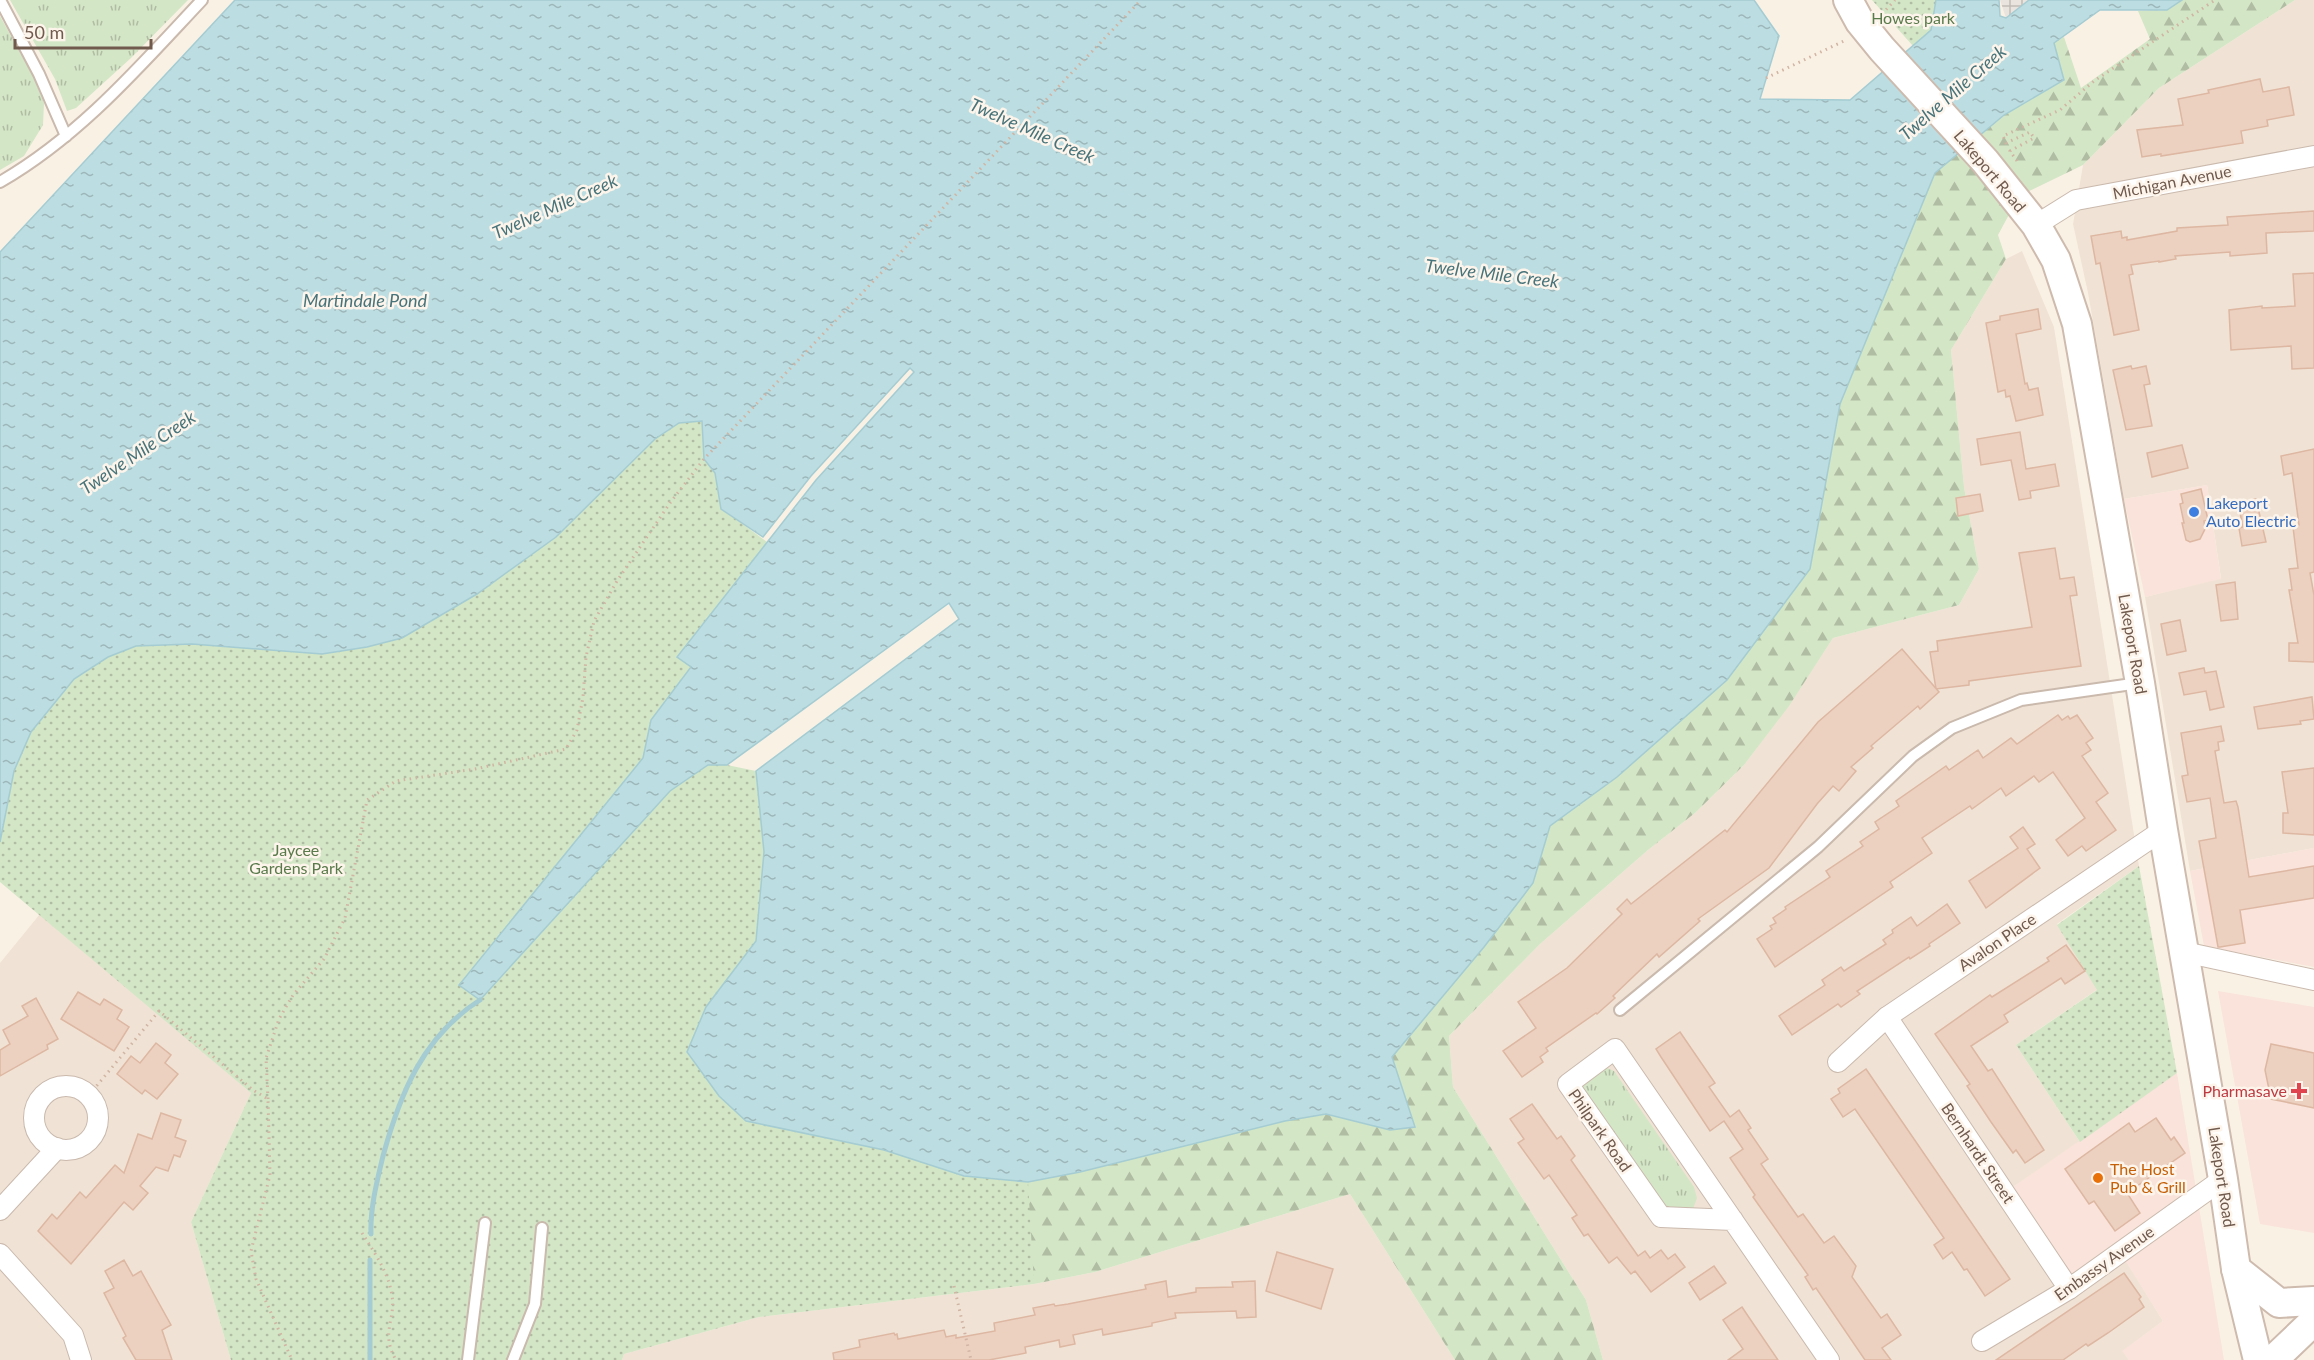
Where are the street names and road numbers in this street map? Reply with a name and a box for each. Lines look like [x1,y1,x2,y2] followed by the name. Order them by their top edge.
[1950,126,2030,216] street label: Lakeport Road
[2111,161,2233,202] street label: Michigan Avenue
[2115,592,2152,696] street label: Lakeport Road
[1954,909,2039,974] street label: Avalon Place
[1565,1085,1636,1175] street label: Philpark Road
[1938,1099,2019,1207] street label: Bernhardt Street
[2205,1125,2240,1229] street label: Lakeport Road
[2050,1221,2157,1304] street label: Embassy Avenue

